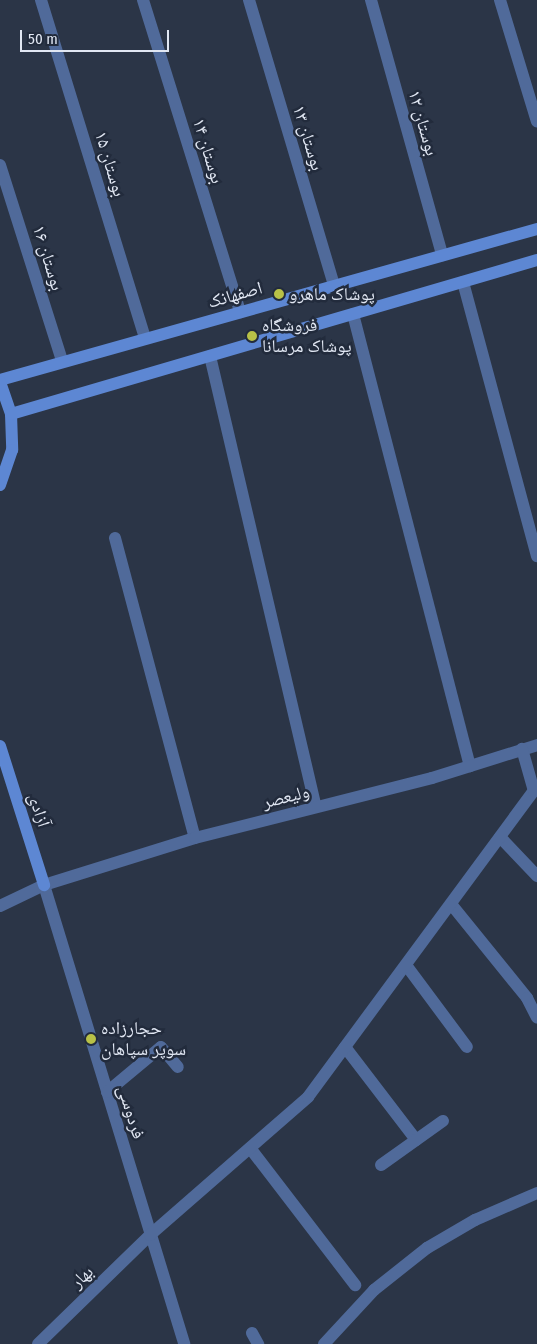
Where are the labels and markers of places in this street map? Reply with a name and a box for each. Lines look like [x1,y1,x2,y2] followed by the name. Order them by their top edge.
[289,283,375,305] place label: پوشاک ماهرو
[273,288,285,300] marker: پوشاک ماهرو
[262,315,352,358] place label: فروشگاه پوشاک مرسانا
[246,330,258,342] marker: فروشگاه پوشاک مرسانا
[101,1018,186,1060] place label: حجارزاده سوپر سپاهان
[85,1033,97,1045] marker: حجارزاده سوپر سپاهان

